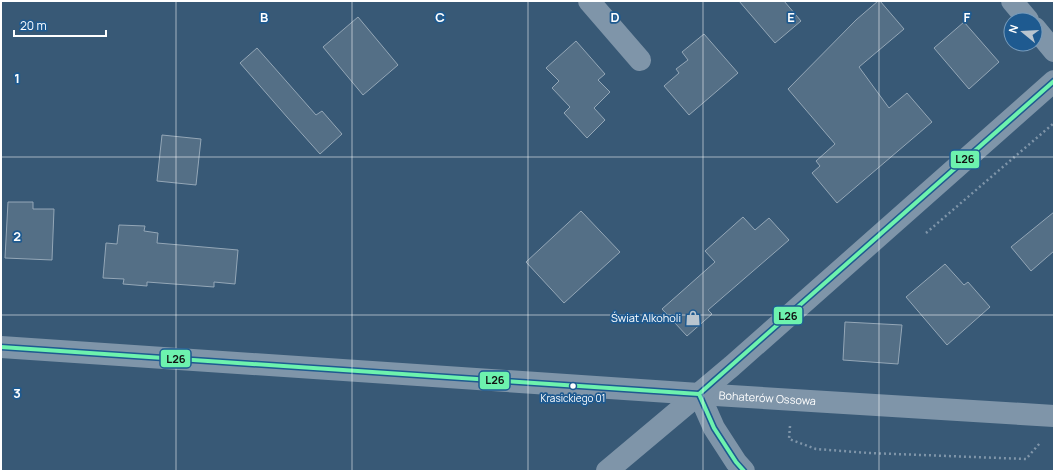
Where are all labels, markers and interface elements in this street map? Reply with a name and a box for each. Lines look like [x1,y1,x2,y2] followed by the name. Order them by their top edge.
[260,8,268,26] text: B
[435,8,445,26] text: C
[610,8,620,26] text: D
[787,8,795,26] text: E
[964,8,971,26] text: F
[14,12,106,38] scale bar
[1003,12,1043,52] north arrow
[20,17,47,34] text: 20 m
[1005,23,1021,35] text: N
[14,69,20,87] text: 1
[950,150,980,169] line badge: L26
[955,151,975,166] text: L26
[13,227,21,245] text: 2
[773,306,803,325] line badge: L26
[778,308,798,323] text: L26
[684,309,702,327] shop icon: Świat Alkoholi
[611,310,681,325] place label: Świat Alkoholi
[160,349,191,368] line badge: L26
[166,351,186,366] text: L26
[479,371,510,390] line badge: L26
[485,372,505,387] text: L26
[568,381,578,391] marker: Krasickiego 01
[13,384,21,402] text: 3
[718,387,816,408] street label: Bohaterów Ossowa
[541,391,606,405] place label: Krasickiego 01

